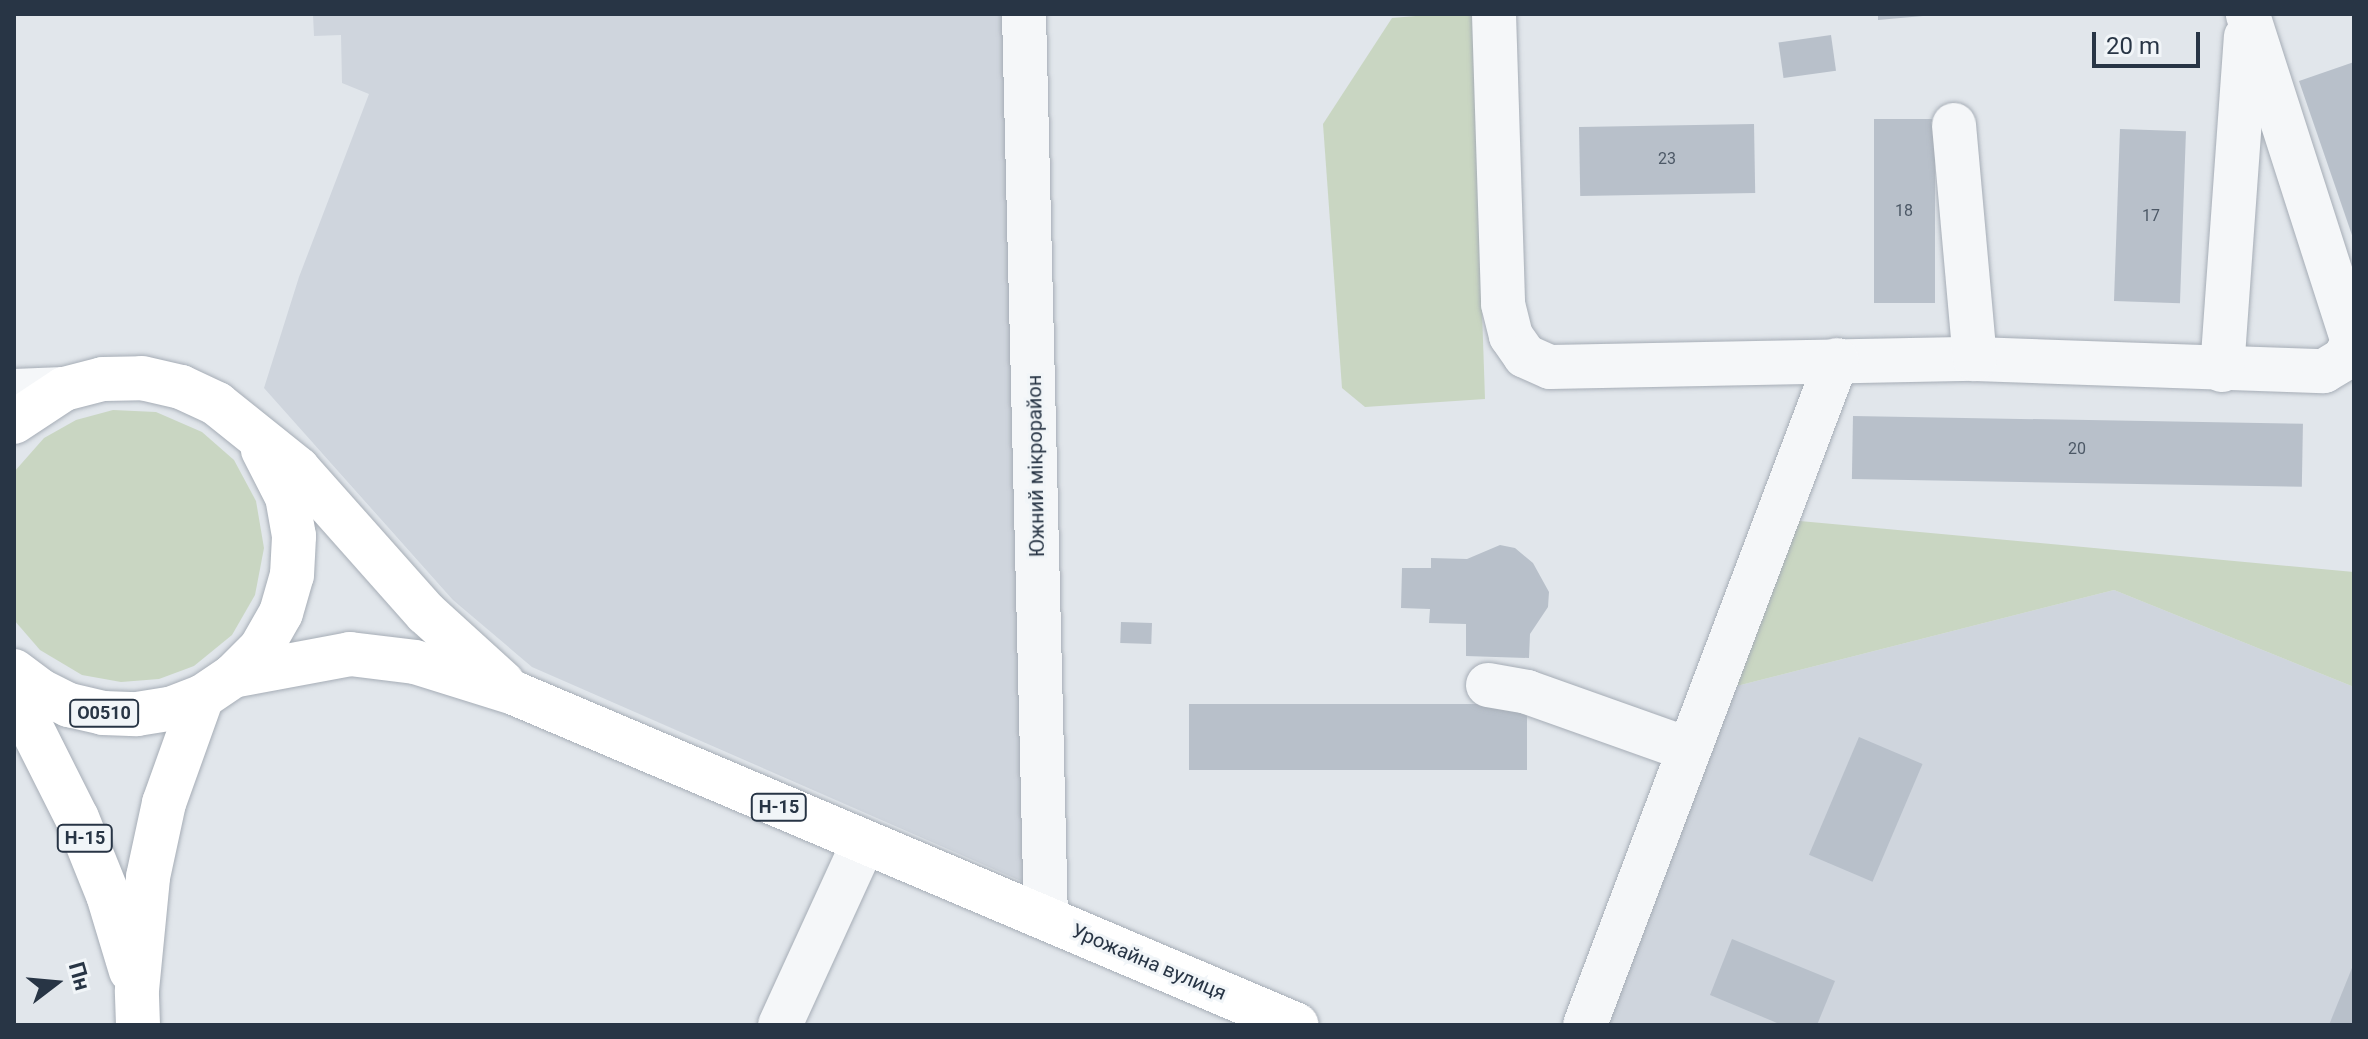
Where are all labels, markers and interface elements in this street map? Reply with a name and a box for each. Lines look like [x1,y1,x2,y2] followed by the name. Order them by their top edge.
[2096,16,2204,66] scale bar
[2106,32,2160,60] text: 20 m
[1658,149,1676,169] house number: 23
[1895,201,1913,221] house number: 18
[2142,206,2160,226] house number: 17
[1022,375,1050,557] street label: Южний мікрорайон
[2068,439,2086,459] house number: 20
[68,699,140,727] road number: О0510
[749,793,809,821] road number: Н-15
[55,824,115,852] road number: Н-15
[1068,919,1230,1005] street label: Урожайна вулиця
[16,943,96,1023] north arrow
[64,959,95,993] text: Пн

